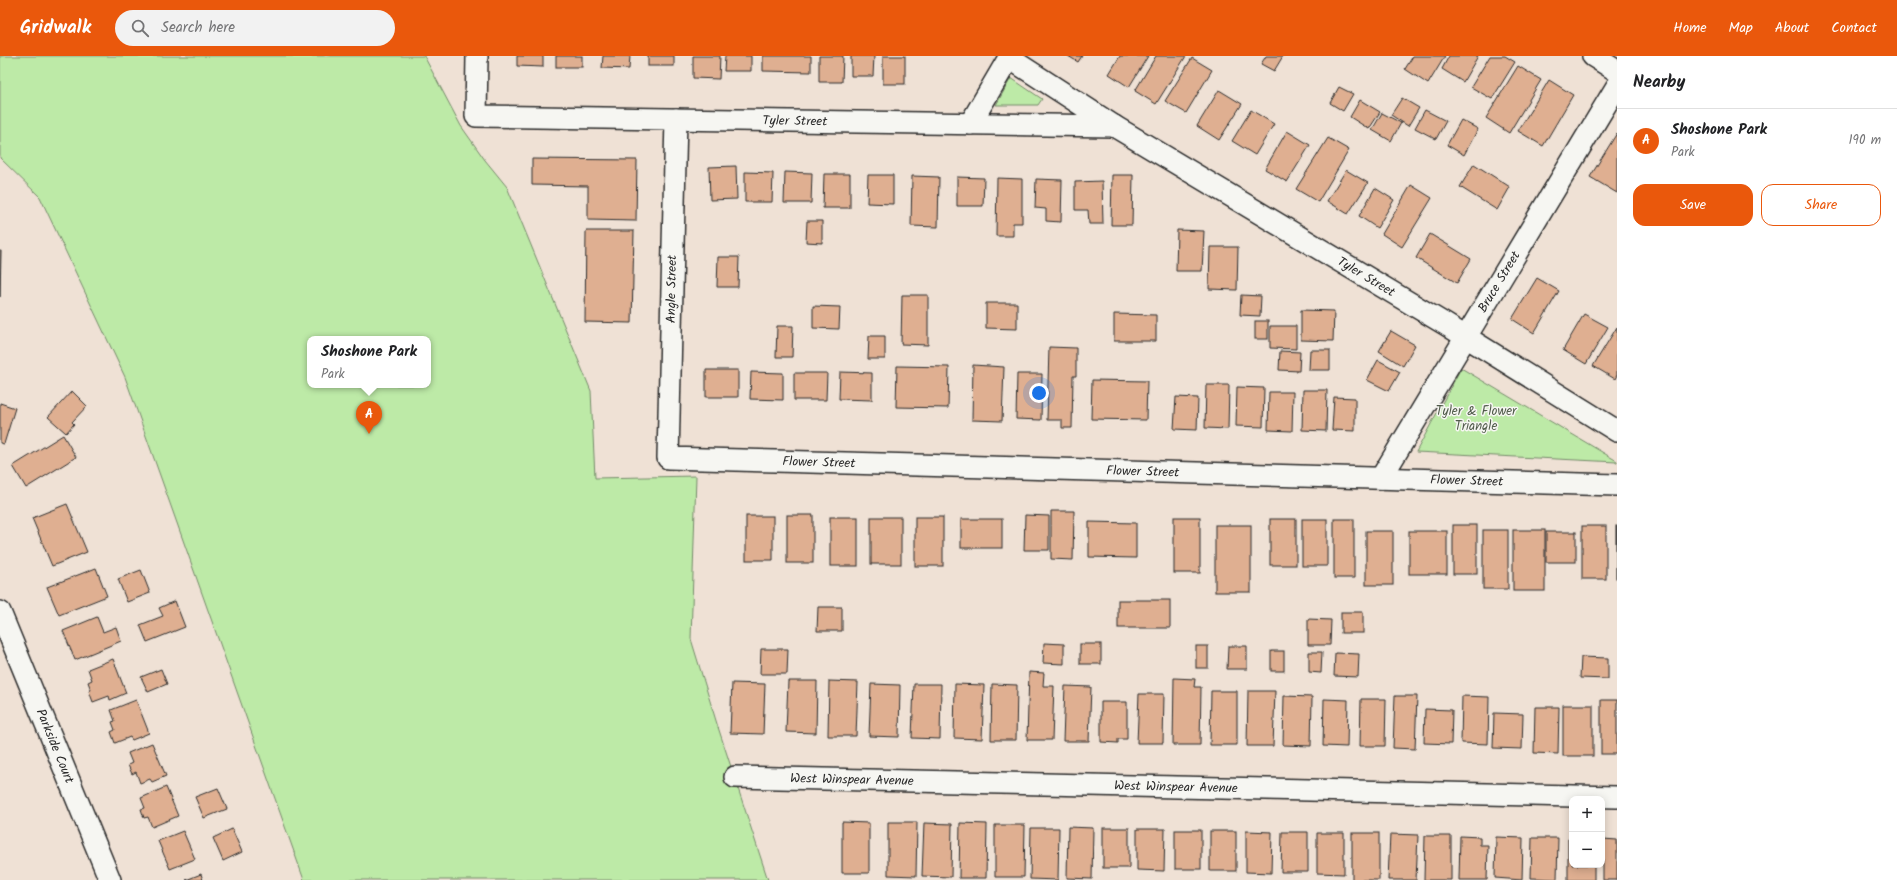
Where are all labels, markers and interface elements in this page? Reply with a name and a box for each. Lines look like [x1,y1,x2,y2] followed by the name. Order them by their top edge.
[115,10,395,46] search box
[20,13,91,43] text: Gridwalk
[161,16,235,40] text: Search here
[129,17,151,39] icon: search
[1673,17,1707,39] text: Home
[1729,17,1753,39] text: Map
[1775,17,1809,39] text: About
[1831,17,1877,39] text: Contact
[1633,69,1685,96] text: Nearby
[762,110,828,132] street label: Tyler Street
[1671,118,1767,142] text: Shoshone Park
[1642,130,1650,151] text: A
[1849,130,1881,151] text: 190 m
[1671,142,1695,163] text: Park
[1633,184,1753,226] button: Save
[1761,184,1881,226] button: Share
[1472,246,1526,317] street label: Bruce Street
[1333,251,1400,303] street label: Tyler Street
[661,254,683,323] street label: Angle Street
[307,336,431,388] popup
[321,340,417,364] text: Shoshone Park
[321,364,345,385] text: Park
[1029,383,1049,403] your location
[356,401,382,434] pin: A
[1436,401,1517,437] park label: Tyler & Flower Triangle
[782,451,857,474] street label: Flower Street
[1106,460,1180,483] street label: Flower Street
[1430,469,1504,492] street label: Flower Street
[30,706,80,788] street label: Parkside Court
[790,768,914,792] street label: West Winspear Avenue
[1114,775,1238,799] street label: West Winspear Avenue
[1569,796,1605,868] map controls
[1569,796,1605,832] button: +
[1569,832,1605,868] button: −

